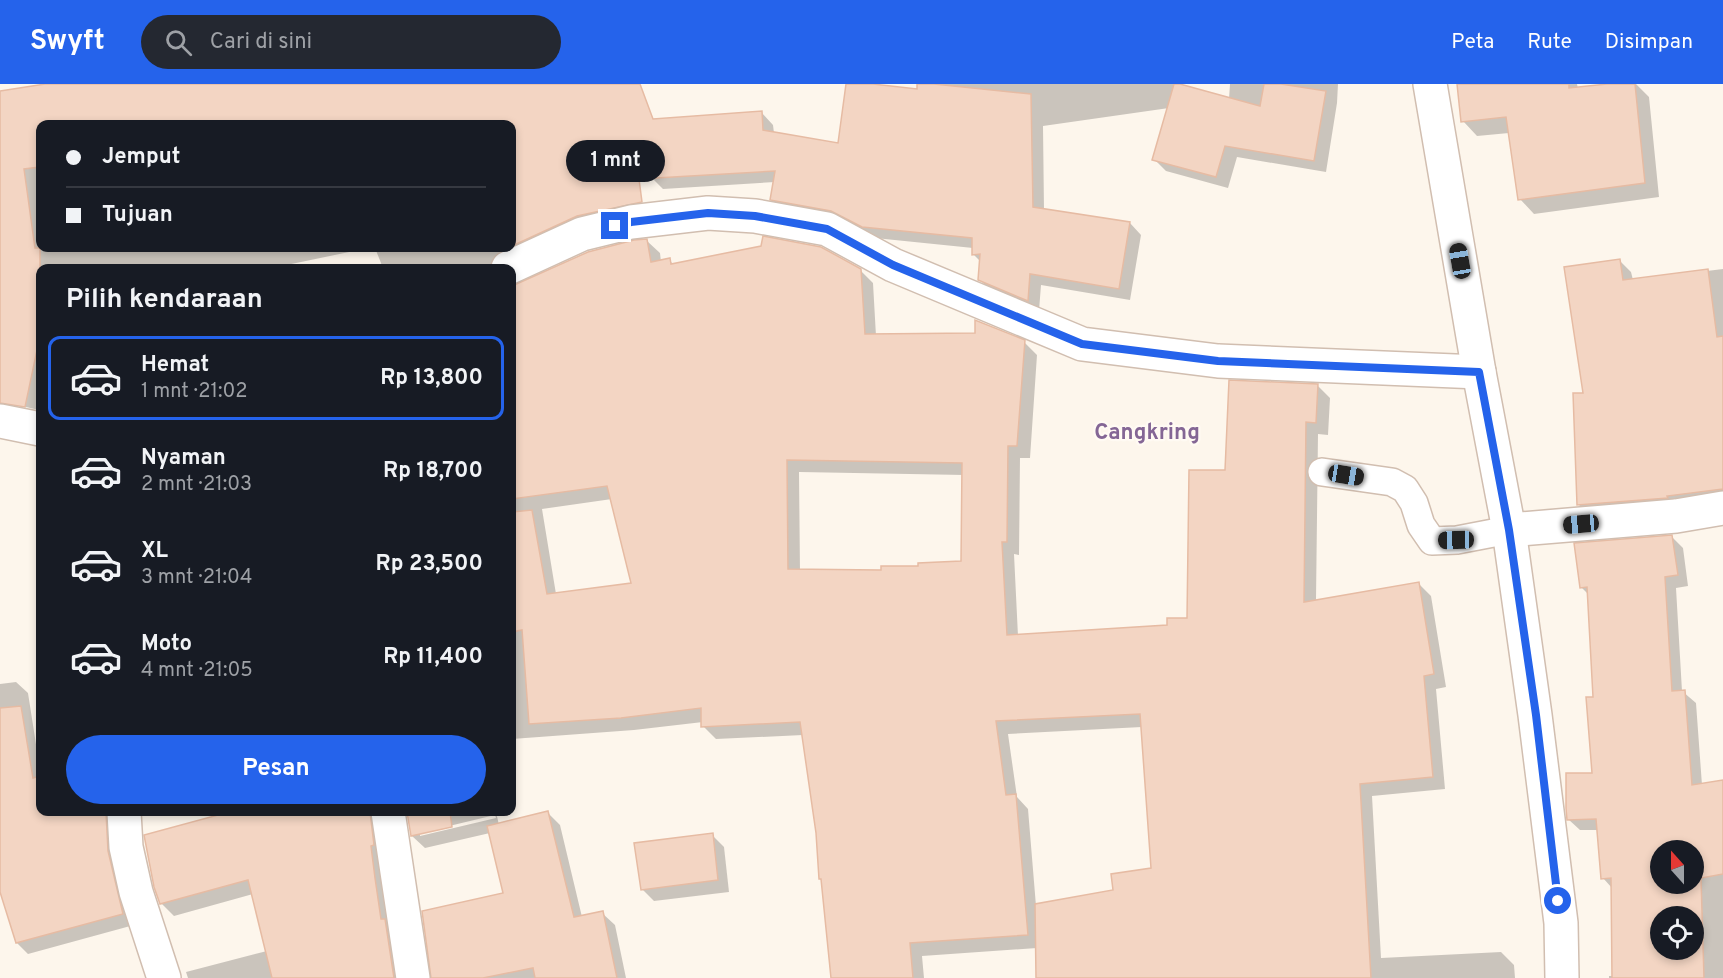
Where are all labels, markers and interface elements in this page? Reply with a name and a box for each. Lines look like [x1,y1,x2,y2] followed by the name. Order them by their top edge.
[141,15,561,69] search box
[30,24,105,60] text: Swyft
[162,26,195,59] icon: search
[210,29,312,56] text: Cari di sini
[1451,29,1494,56] text: Peta
[1527,29,1572,56] text: Rute
[1605,29,1693,56] text: Disimpan
[566,139,664,181] callout: 1 mnt
[102,144,180,171] text: Jemput
[590,148,641,174] text: 1 mnt
[102,202,173,229] text: Tujuan
[601,212,628,239] route end
[1448,242,1472,280] car
[66,283,263,317] text: Pilih kendaraan
[69,351,123,405] icon: car
[141,352,209,379] text: Hemat
[380,365,483,392] text: Rp 13,800
[141,379,248,405] text: 1 mnt · 21:02
[1094,420,1200,447] district label: Cangkring
[69,444,123,498] icon: car
[141,445,226,472] text: Nyaman
[383,458,483,485] text: Rp 18,700
[1327,463,1365,487] car
[141,472,252,498] text: 2 mnt · 21:03
[1562,513,1600,535] car
[1438,531,1474,549] car
[69,537,123,591] icon: car
[141,538,168,565] text: XL
[376,551,483,578] text: Rp 23,500
[141,565,252,591] text: 3 mnt · 21:04
[69,630,123,684] icon: car
[141,631,192,658] text: Moto
[383,644,483,671] text: Rp 11,400
[141,658,253,684] text: 4 mnt · 21:05
[66,735,486,804] button: Pesan
[1650,840,1704,894] north arrow
[1650,840,1704,960] map controls
[1544,887,1571,914] route start
[1650,906,1704,960] button: locate

